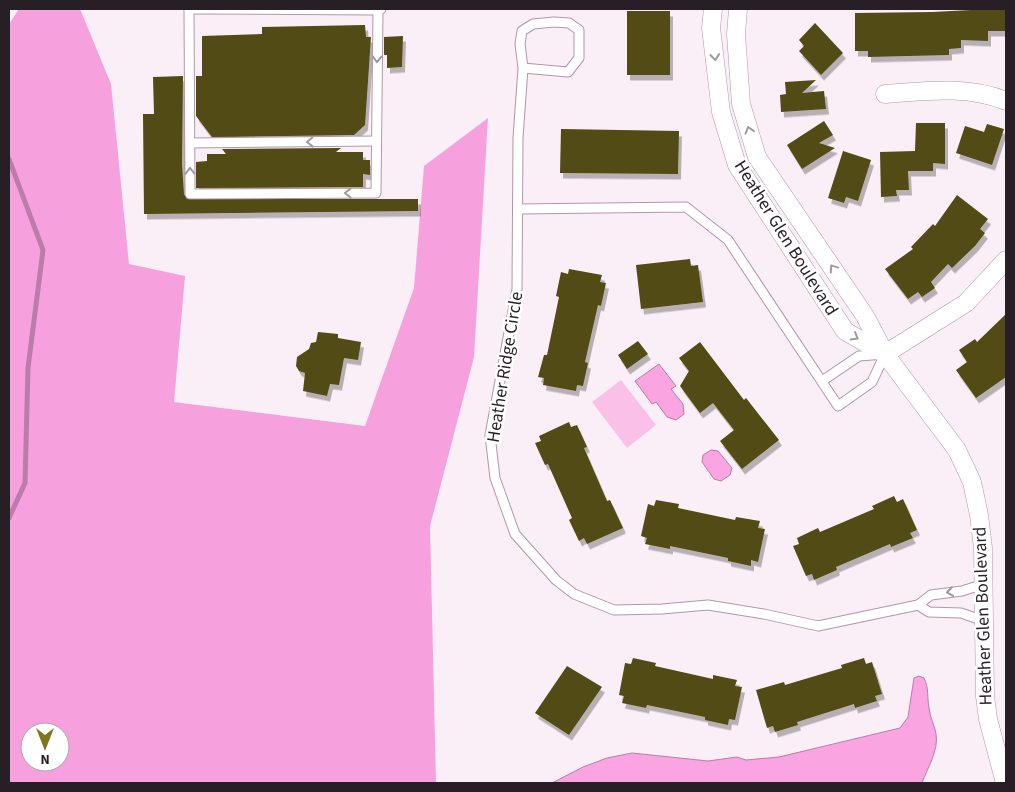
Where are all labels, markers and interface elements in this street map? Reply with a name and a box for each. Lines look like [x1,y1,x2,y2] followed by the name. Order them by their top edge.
[709,54,720,62] one-way arrow
[372,56,382,63] one-way arrow
[745,126,755,134] one-way arrow
[306,136,314,147] one-way arrow
[728,156,844,320] street label: Heather Glen Boulevard
[185,167,195,175] one-way arrow
[344,188,352,198] one-way arrow
[830,264,839,274] one-way arrow
[481,290,529,444] street label: Heather Ridge Circle
[850,330,859,340] one-way arrow
[967,526,999,706] street label: Heather Glen Boulevard
[946,587,954,597] one-way arrow
[20,722,70,772] north arrow
[40,749,50,769] text: N

